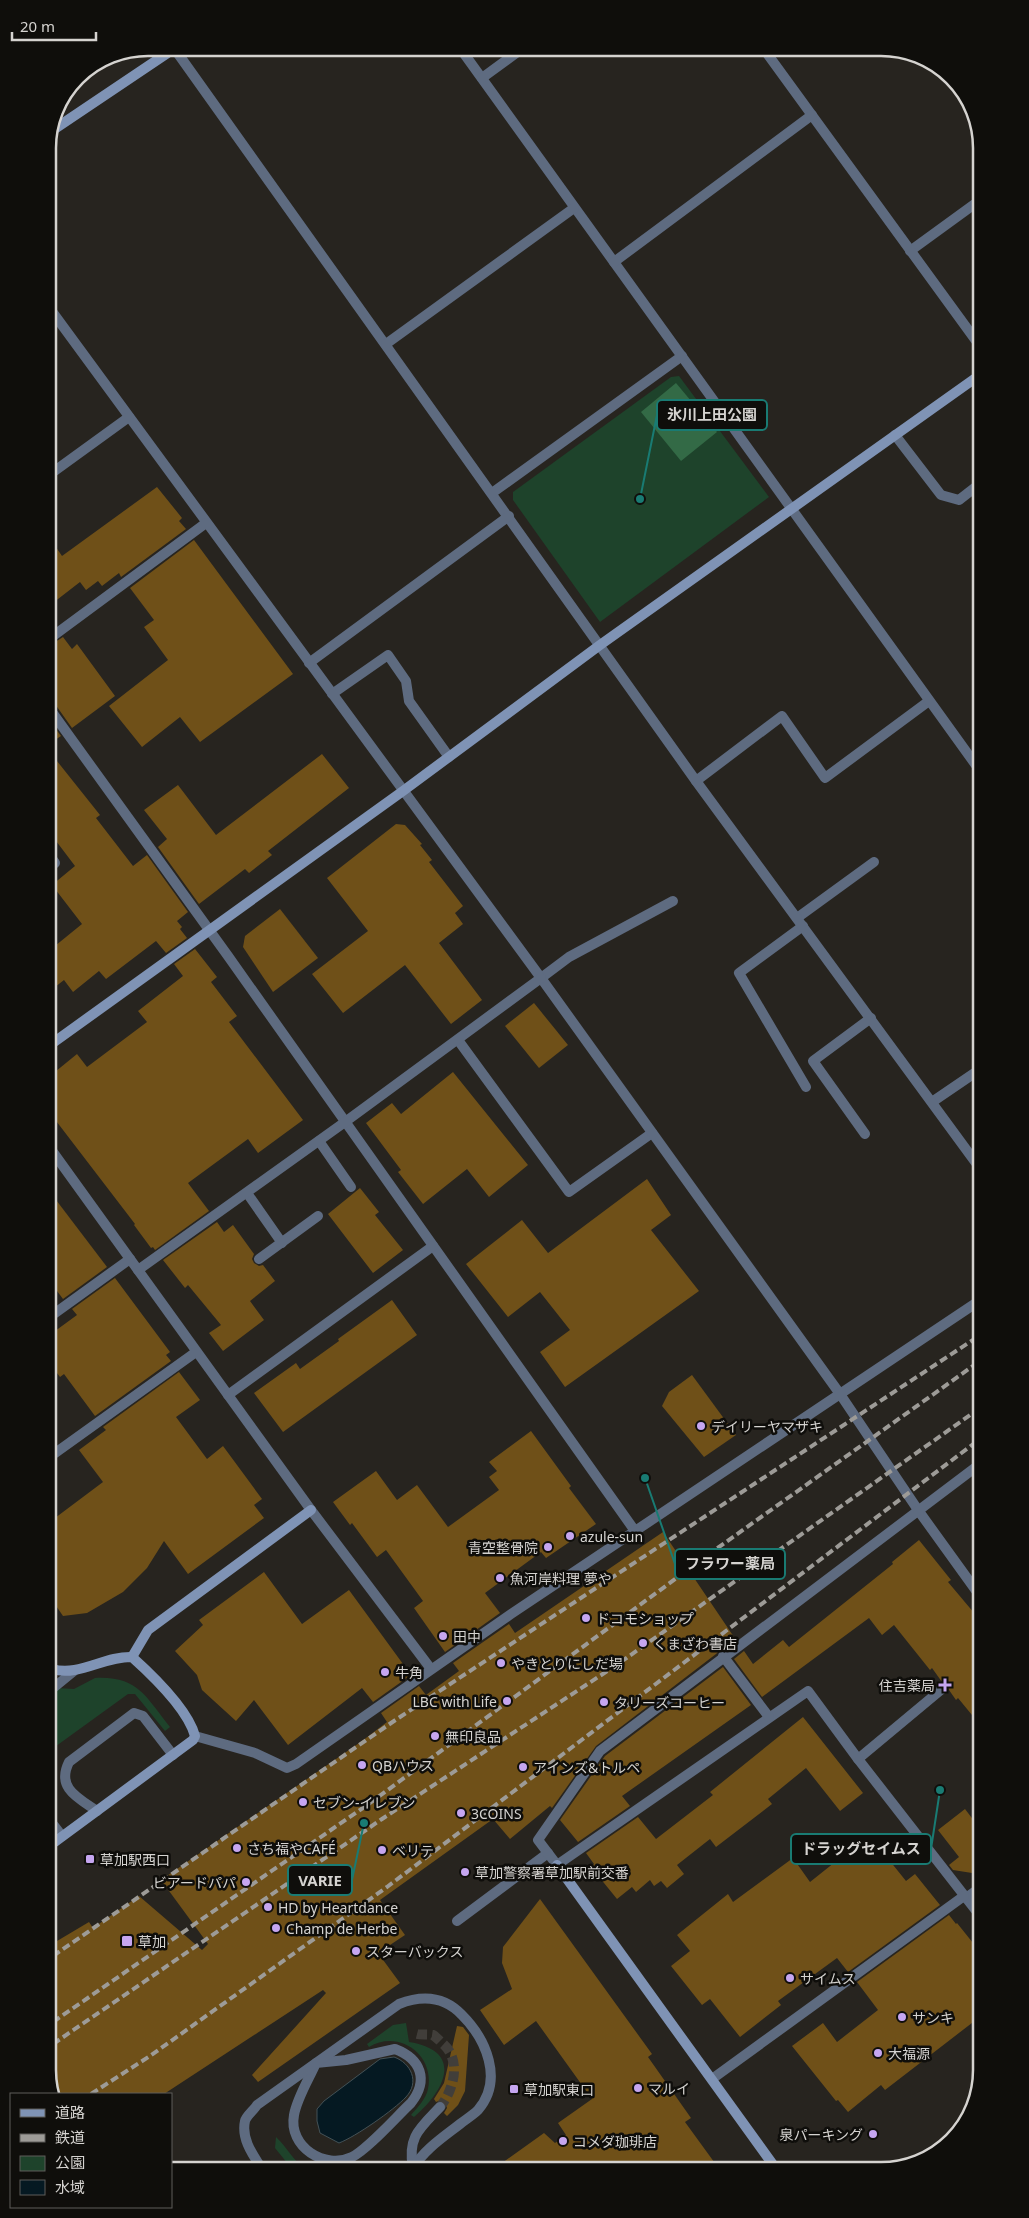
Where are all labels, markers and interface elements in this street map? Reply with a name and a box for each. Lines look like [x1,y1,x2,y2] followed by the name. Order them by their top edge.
[12,10,96,42] scale bar
[20,16,55,36] text: 20 m
[657,400,767,430] callout: 氷川上田公園
[667,404,757,424] text: 氷川上田公園
[711,1417,823,1436] place label: デイリーヤマザキ
[695,1420,707,1432] marker: デイリーヤマザキ
[580,1527,643,1546] place label: azule-sun
[564,1530,576,1542] marker: azule-sun
[468,1538,538,1557] place label: 青空整骨院
[542,1541,554,1553] marker: 青空整骨院
[675,1549,785,1579] callout: フラワー薬局
[685,1553,775,1573] text: フラワー薬局
[510,1569,612,1588] place label: 魚河岸料理 夢や
[494,1572,506,1584] marker: 魚河岸料理 夢や
[596,1609,694,1628] place label: ドコモショップ
[580,1612,592,1624] marker: ドコモショップ
[453,1627,481,1646] place label: 田中
[437,1630,449,1642] marker: 田中
[653,1634,737,1653] place label: くまざわ書店
[637,1637,649,1649] marker: くまざわ書店
[511,1654,623,1673] place label: やきとりにしだ場
[495,1657,507,1669] marker: やきとりにしだ場
[395,1663,423,1682] place label: 牛角
[379,1666,391,1678] marker: 牛角
[879,1676,935,1695] place label: 住吉薬局
[939,1679,951,1691] marker: 住吉薬局
[412,1692,497,1711] place label: LBC with Life
[614,1693,725,1712] place label: タリーズコーヒー
[501,1695,513,1707] marker: LBC with Life
[598,1696,610,1708] marker: タリーズコーヒー
[445,1727,501,1746] place label: 無印良品
[429,1730,441,1742] marker: 無印良品
[372,1756,434,1775] place label: QBハウス
[533,1758,640,1777] place label: アインズ&トルペ
[356,1759,368,1771] marker: QBハウス
[517,1761,529,1773] marker: アインズ&トルペ
[313,1793,416,1812] place label: セブン-イレブン
[297,1796,309,1808] marker: セブン-イレブン
[471,1804,522,1823] place label: 3COINS
[455,1807,467,1819] marker: 3COINS
[791,1834,931,1864] callout: ドラッグセイムス
[801,1838,921,1858] text: ドラッグセイムス
[247,1839,336,1858] place label: さち福やCAFÉ
[392,1841,434,1860] place label: ベリテ
[231,1842,243,1854] marker: さち福やCAFÉ
[376,1844,388,1856] marker: ベリテ
[100,1850,170,1869] place label: 草加駅西口
[84,1853,96,1865] marker: 草加駅西口
[475,1863,629,1882] place label: 草加警察署草加駅前交番
[288,1865,352,1895] callout: VARIE
[459,1866,471,1878] marker: 草加警察署草加駅前交番
[298,1870,342,1890] text: VARIE
[153,1873,236,1892] place label: ビアードパパ
[240,1876,252,1888] marker: ビアードパパ
[278,1898,398,1917] place label: HD by Heartdance
[262,1901,274,1913] marker: HD by Heartdance
[286,1919,398,1938] place label: Champ de Herbe
[270,1922,282,1934] marker: Champ de Herbe
[138,1932,166,1951] place label: 草加
[120,1934,134,1948] marker: 草加
[366,1942,463,1961] place label: スターバックス
[350,1945,362,1957] marker: スターバックス
[800,1969,856,1988] place label: サイムス
[784,1972,796,1984] marker: サイムス
[912,2008,954,2027] place label: サンキ
[896,2011,908,2023] marker: サンキ
[888,2044,930,2063] place label: 大福源
[872,2047,884,2059] marker: 大福源
[648,2079,690,2098] place label: マルイ
[524,2080,594,2099] place label: 草加駅東口
[632,2082,644,2094] marker: マルイ
[508,2083,520,2095] marker: 草加駅東口
[10,2093,172,2208] legend
[55,2102,85,2122] text: 道路
[779,2125,863,2144] place label: 泉パーキング
[55,2127,85,2147] text: 鉄道
[867,2128,879,2140] marker: 泉パーキング
[573,2132,657,2151] place label: コメダ珈琲店
[557,2135,569,2147] marker: コメダ珈琲店
[55,2152,85,2172] text: 公園
[55,2177,85,2197] text: 水域

